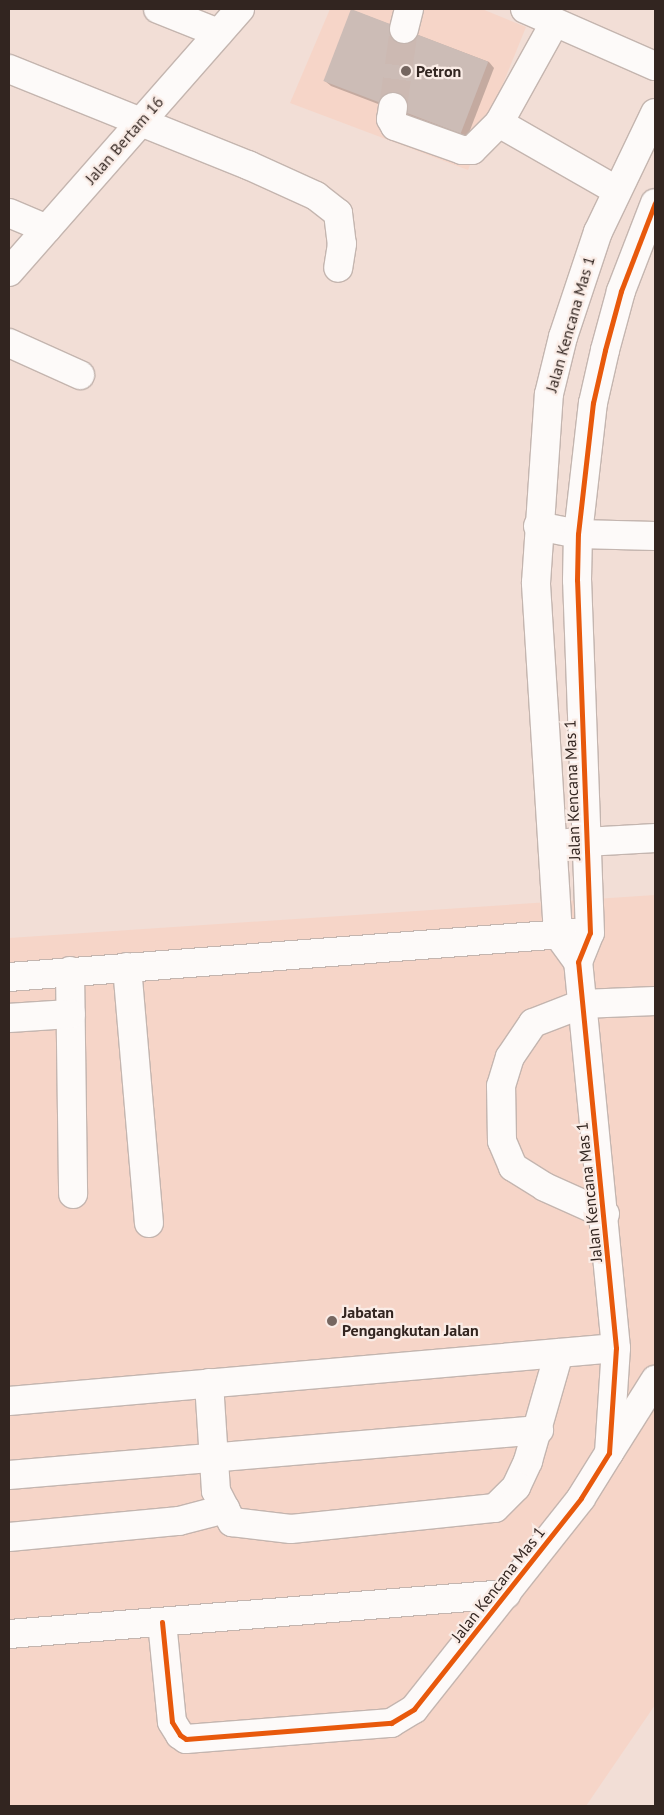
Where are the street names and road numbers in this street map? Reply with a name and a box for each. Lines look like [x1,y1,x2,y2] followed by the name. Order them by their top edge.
[81,92,167,188] street label: Jalan Bertam 16
[541,254,599,394] street label: Jalan Kencana Mas 1
[560,719,584,861] street label: Jalan Kencana Mas 1
[572,1121,606,1263] street label: Jalan Kencana Mas 1
[447,1523,549,1645] street label: Jalan Kencana Mas 1

